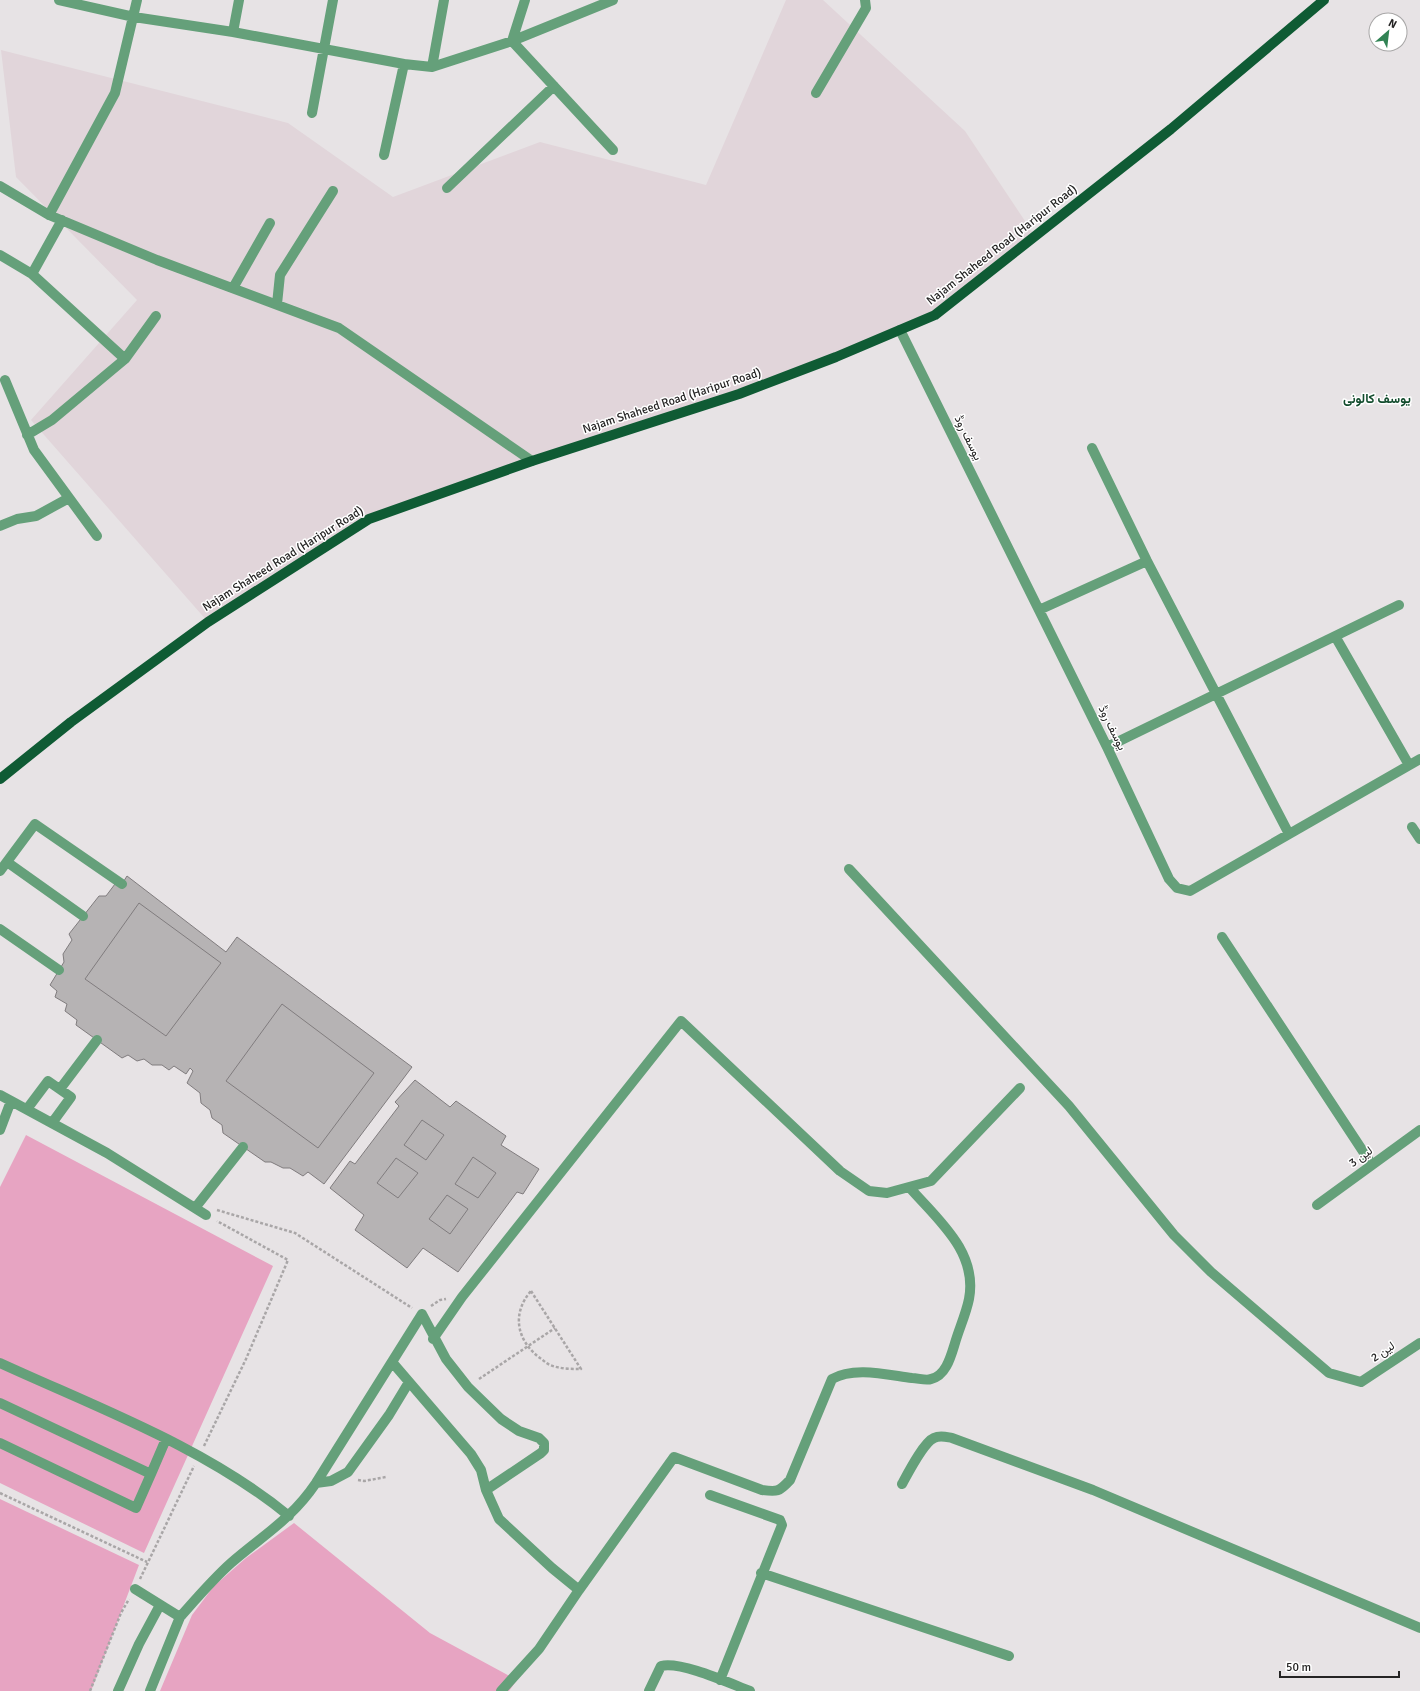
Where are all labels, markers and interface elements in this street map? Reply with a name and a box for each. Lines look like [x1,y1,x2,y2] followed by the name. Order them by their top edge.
[1368,12,1408,52] north arrow
[1386,16,1399,31] text: N
[924,182,1080,308] street label: Najam Shaheed Road (Haripur Road)
[581,365,763,437] street label: Najam Shaheed Road (Haripur Road)
[1343,391,1411,407] district label: یوسف کالونی
[951,413,985,463] street label: یوسف روڈ
[200,503,366,615] street label: Najam Shaheed Road (Haripur Road)
[1095,703,1129,753] street label: یوسف روڈ
[1346,1143,1376,1171] street label: لین 3
[1368,1339,1398,1365] street label: لین 2
[1280,1653,1399,1679] scale bar
[1286,1660,1311,1675] text: 50 m

